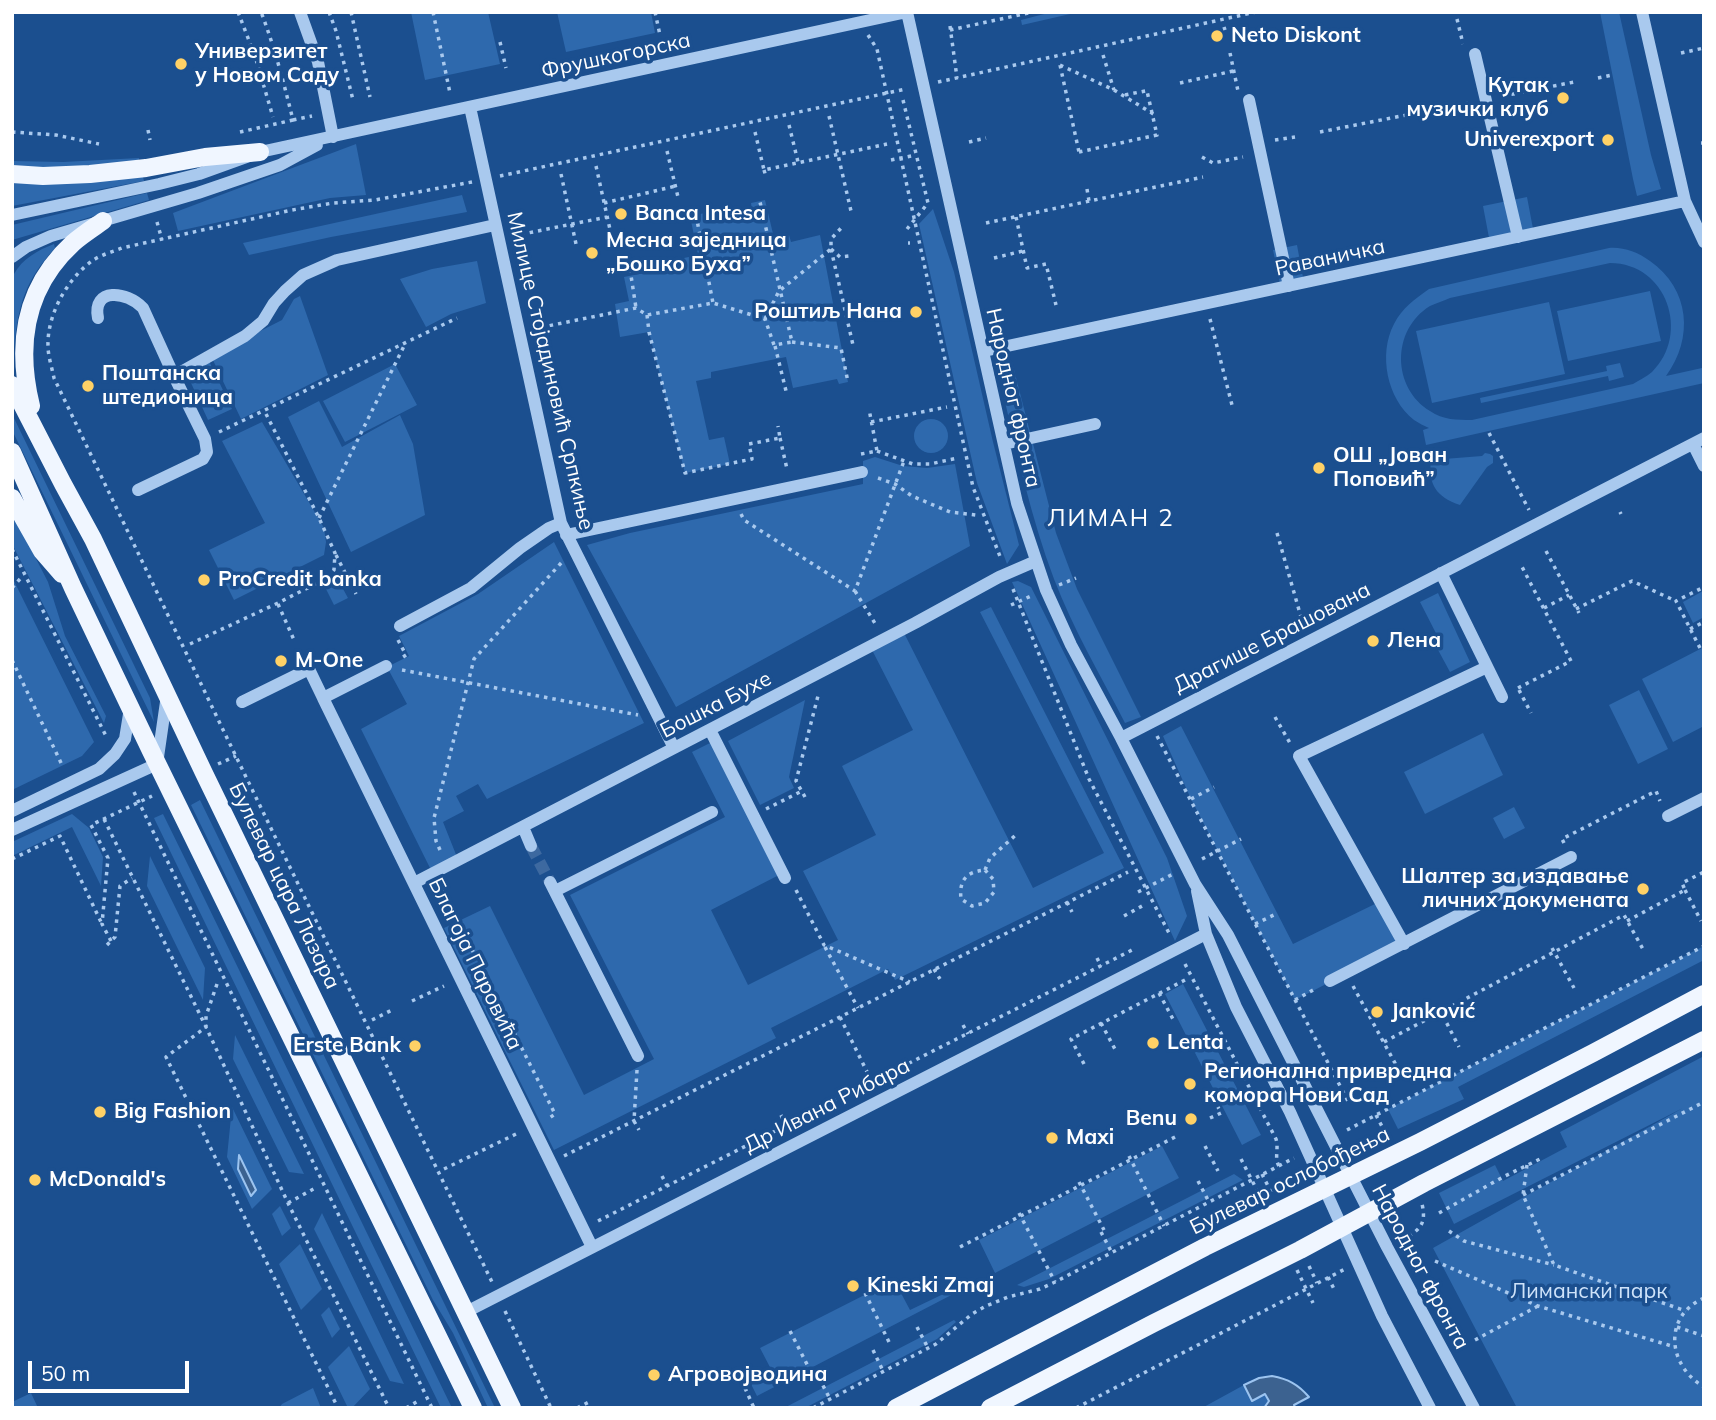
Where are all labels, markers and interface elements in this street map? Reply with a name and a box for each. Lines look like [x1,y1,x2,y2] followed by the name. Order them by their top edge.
[1231,23,1361,49] place label: Neto Diskont
[539,28,693,84] street label: Фрушкогорска
[1209,28,1225,44] marker: Neto Diskont
[195,39,339,89] place label: Универзитет у Новом Саду
[173,56,189,72] marker: Универзитет у Новом Саду
[1407,73,1549,123] place label: Кутак музички клуб
[1555,90,1571,106] marker: Кутак музички клуб
[1464,127,1594,153] place label: Univerexport
[1600,132,1616,148] marker: Univerexport
[635,201,766,227] place label: Banca Intesa
[613,206,629,222] marker: Banca Intesa
[501,209,599,533] street label: Милице Стојадиновић Српкиње
[606,228,787,278] place label: Месна заједница „Бошко Буха”
[1273,234,1387,282] street label: Раваничка
[584,245,600,261] marker: Месна заједница „Бошко Буха”
[754,299,902,325] place label: Роштиљ Нана
[908,304,924,320] marker: Роштиљ Нана
[980,306,1046,490] street label: Народног фронта
[102,361,233,411] place label: Поштанска штедионица
[80,378,96,394] marker: Поштанска штедионица
[1333,443,1447,493] place label: ОШ „Јован Поповић”
[1311,460,1327,476] marker: ОШ „Јован Поповић”
[1048,505,1174,533] district label: ЛИМАН 2
[218,567,382,593] place label: ProCredit banka
[196,572,212,588] marker: ProCredit banka
[1169,577,1375,699] street label: Драгише Брашована
[1387,628,1441,654] place label: Лена
[1365,633,1381,649] marker: Лена
[295,648,363,674] place label: M-One
[273,653,289,669] marker: M-One
[656,666,776,744] street label: Бошка Бухе
[223,779,345,993] street label: Булевар цара Лазара
[1401,864,1629,914] place label: Шалтер за издавање личних докумената
[423,874,527,1054] street label: Благоја Паровића
[1635,881,1651,897] marker: Шалтер за издавање личних докумената
[1391,999,1475,1025] place label: Janković
[1369,1004,1385,1020] marker: Janković
[1167,1030,1224,1056] place label: Lenta
[293,1033,401,1059] place label: Erste Bank
[1145,1035,1161,1051] marker: Lenta
[407,1038,423,1054] marker: Erste Bank
[740,1053,914,1159] street label: Др Ивана Рибара
[1204,1059,1452,1109] place label: Регионална привредна комора Нови Сад
[1182,1076,1198,1092] marker: Регионална привредна комора Нови Сад
[114,1099,231,1125] place label: Big Fashion
[92,1104,108,1120] marker: Big Fashion
[1126,1106,1177,1132] place label: Benu
[1183,1111,1199,1127] marker: Benu
[1186,1122,1394,1240] street label: Булевар ослобођења
[1066,1125,1114,1151] place label: Maxi
[1044,1130,1060,1146] marker: Maxi
[49,1167,166,1193] place label: McDonald's
[27,1172,43,1188] marker: McDonald's
[1366,1180,1474,1354] street label: Народног фронта
[867,1273,994,1299] place label: Kineski Zmaj
[845,1278,861,1294] marker: Kineski Zmaj
[1510,1279,1668,1305] park label: Лимански парк
[32,1346,192,1390] scale bar
[41,1360,90,1386] text: 50 m
[668,1362,828,1388] place label: Агровојводина
[646,1367,662,1383] marker: Агровојводина

